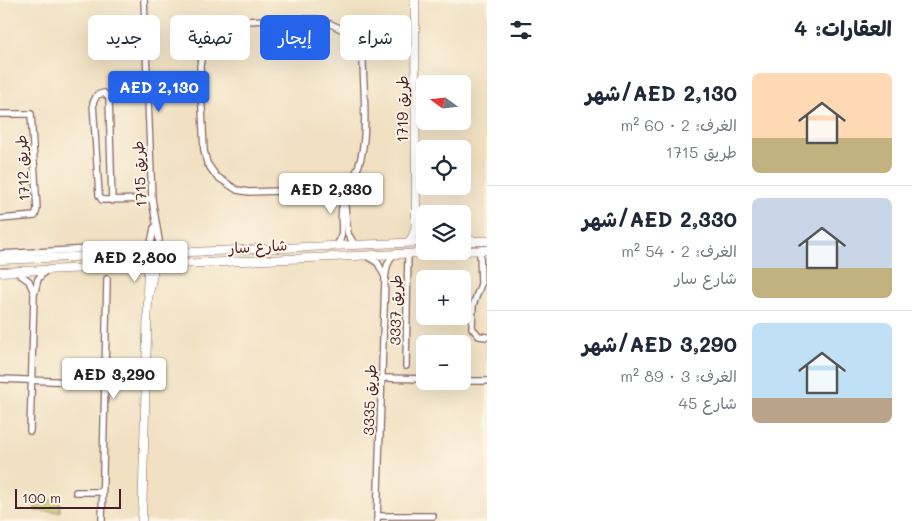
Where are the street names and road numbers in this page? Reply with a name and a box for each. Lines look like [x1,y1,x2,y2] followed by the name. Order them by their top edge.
[392,76,412,142] street label: طريق 1719
[10,134,34,202] street label: طريق 1712
[127,140,151,208] street label: طريق 1715
[227,234,288,259] street label: شارع سار
[384,274,406,346] street label: طريق 3337
[358,364,380,436] street label: طريق 3335

